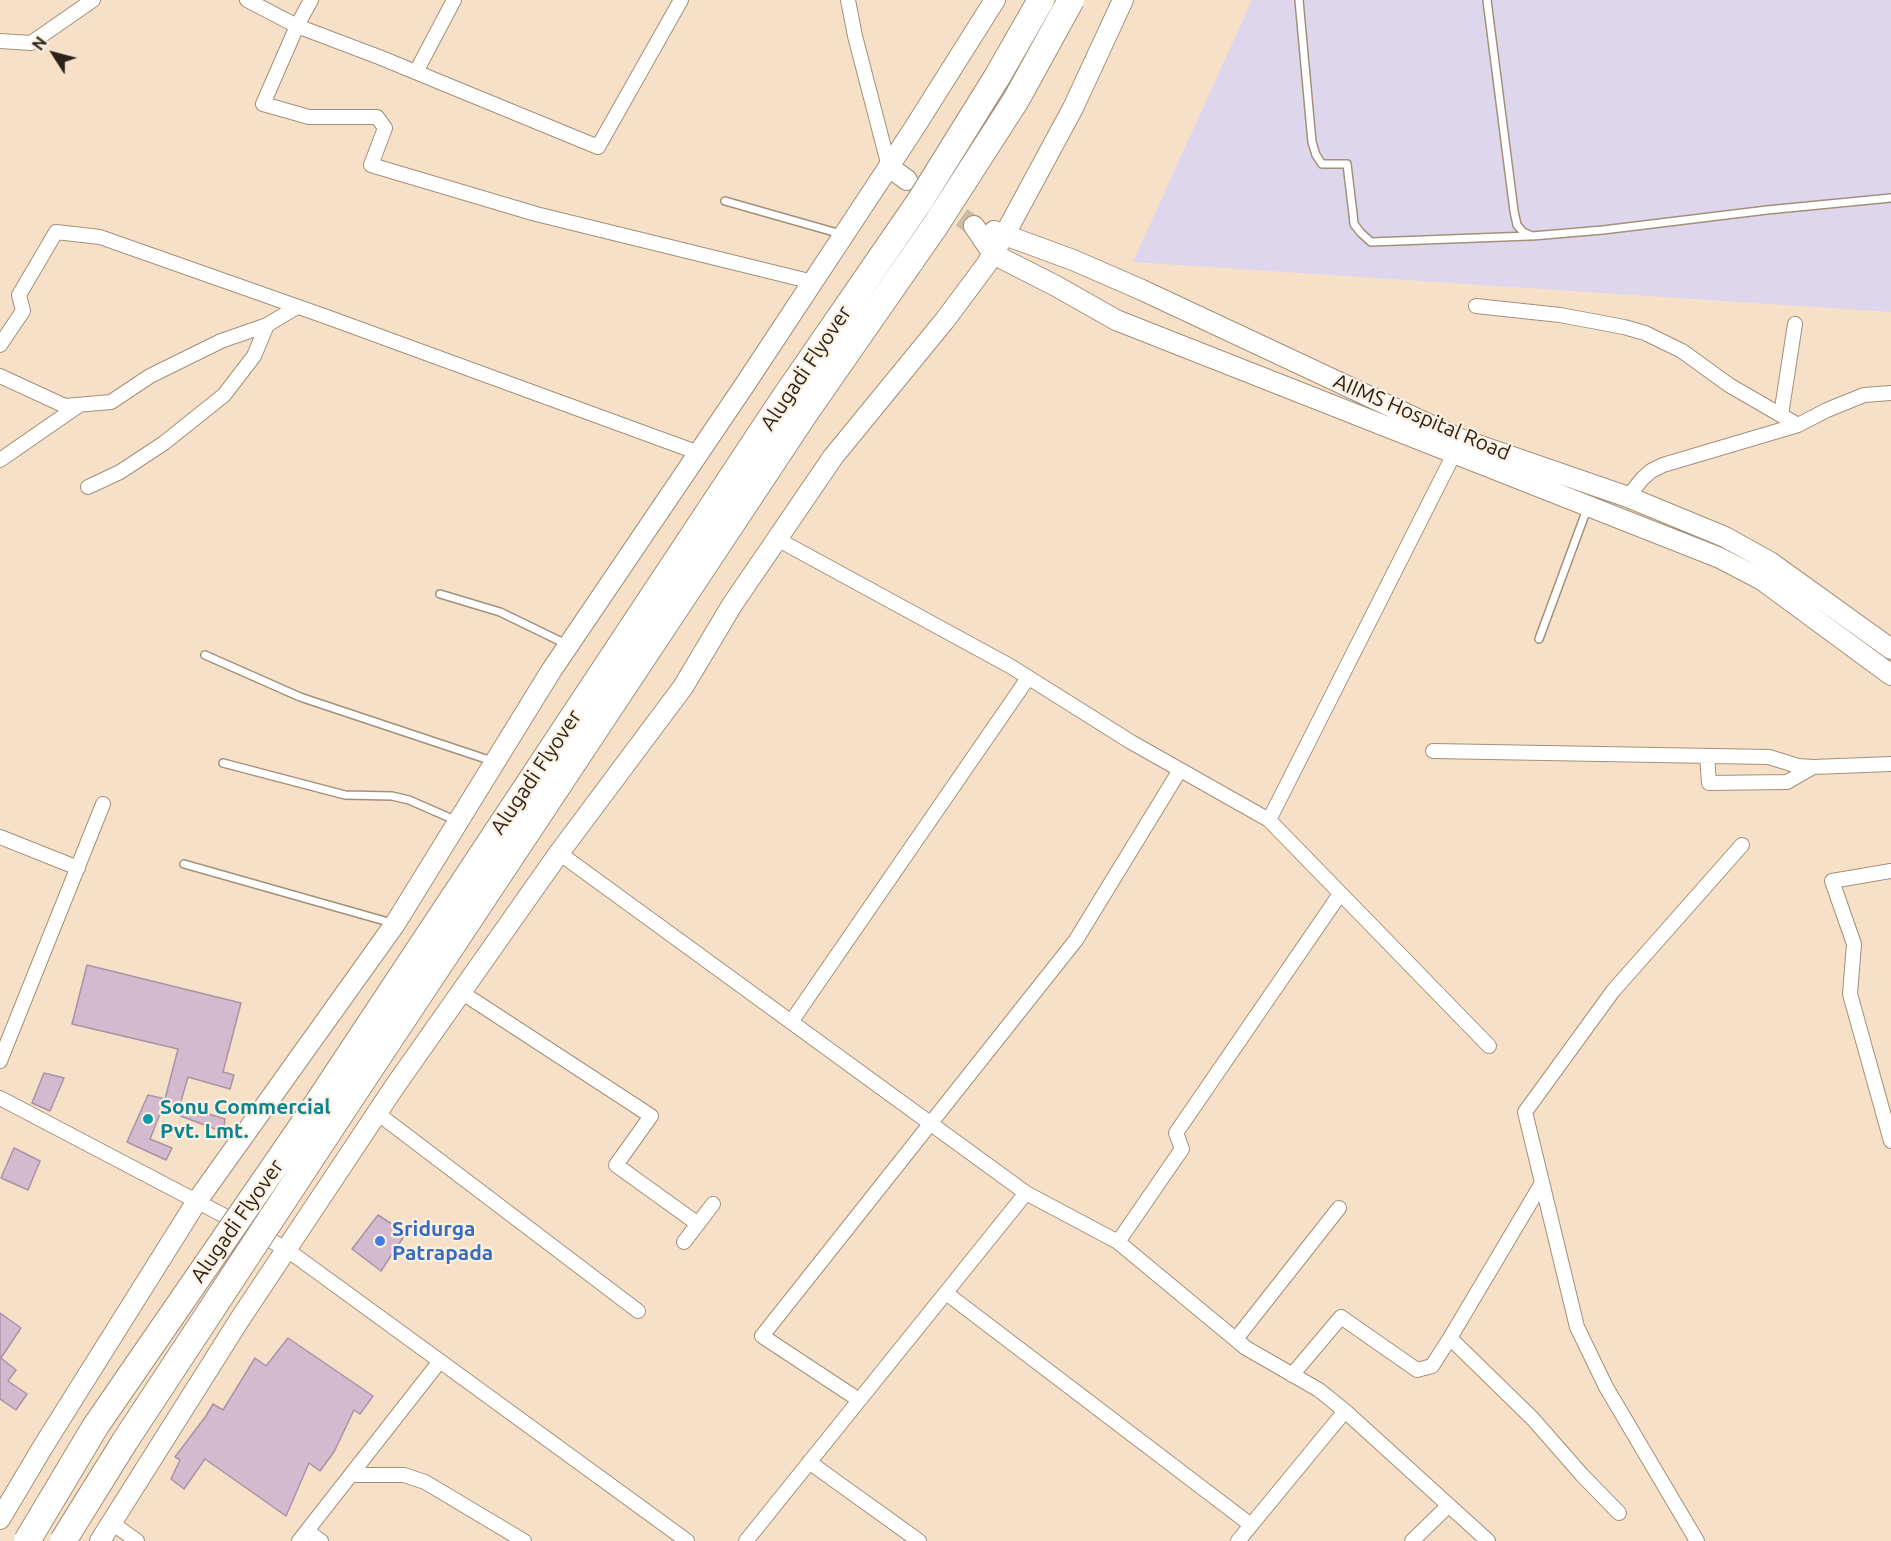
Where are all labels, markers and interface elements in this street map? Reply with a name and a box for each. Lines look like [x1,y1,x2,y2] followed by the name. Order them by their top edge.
[24,24,84,84] north arrow
[29,33,50,54] text: N
[755,301,857,435] street label: Alugadi Flyover
[1330,368,1514,466] street label: AIIMS Hospital Road
[485,705,587,839] street label: Alugadi Flyover
[160,1094,331,1144] place label: Sonu Commercial Pvt. Lmt.
[141,1112,155,1126] marker: Sonu Commercial Pvt. Lmt.
[185,1154,289,1288] street label: Alugadi Flyover
[392,1216,493,1266] place label: Sridurga Patrapada
[373,1234,387,1248] marker: Sridurga Patrapada

